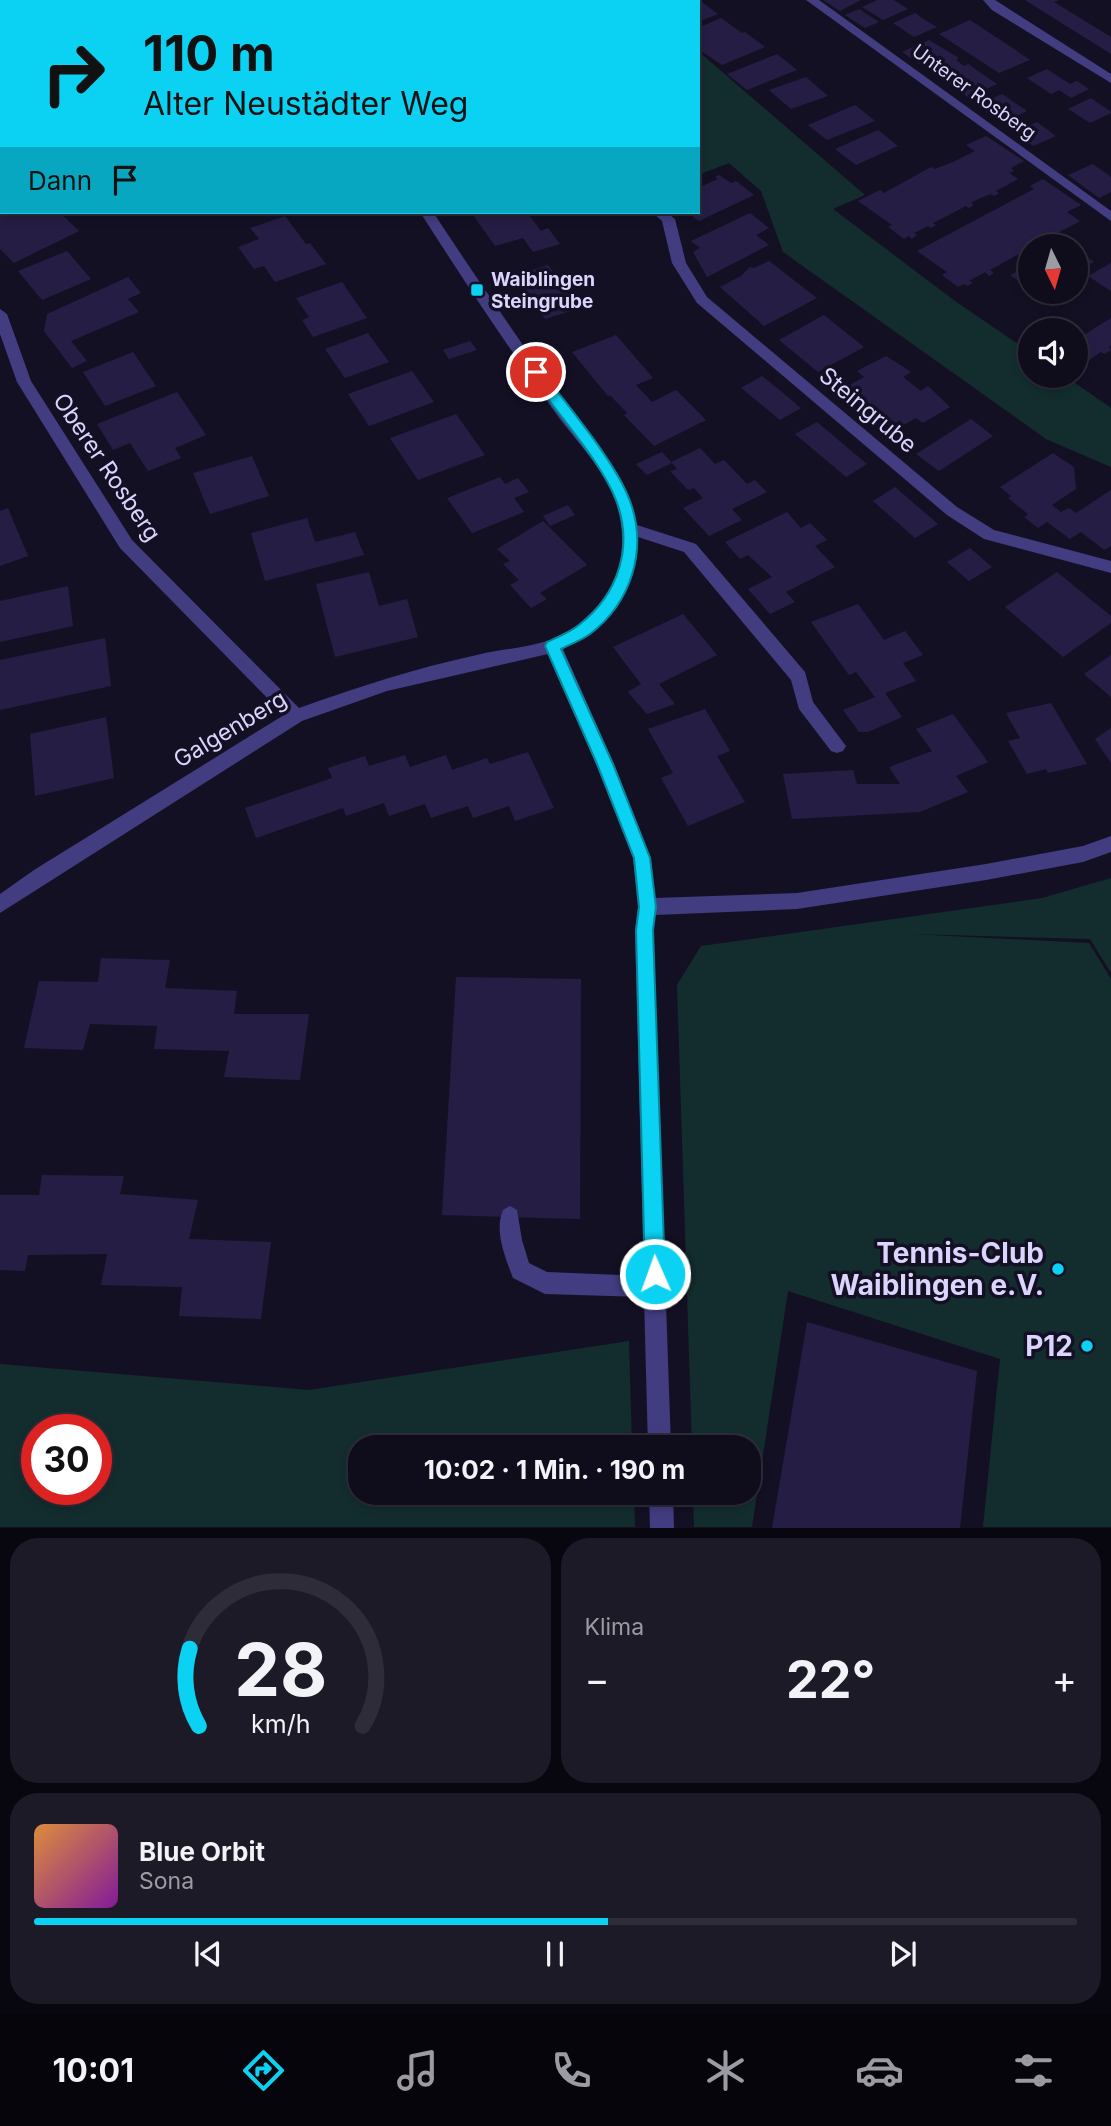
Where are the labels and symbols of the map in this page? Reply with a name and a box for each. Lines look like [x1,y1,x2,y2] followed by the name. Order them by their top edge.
[908,39,1040,145] street label: Unterer Rosberg
[1018,234,1088,304] north arrow
[491,268,595,313] place label: Waiblingen Steingrube
[469,282,485,298] marker: Waiblingen Steingrube
[506,342,566,402] pin
[814,361,922,459] street label: Steingrube
[47,388,167,546] street label: Oberer Rosberg
[169,684,291,774] street label: Galgenberg
[830,1236,1044,1302] place label: Tennis-Club Waiblingen e.V.
[618,1237,692,1311] position arrow
[1050,1261,1066,1277] marker: Tennis-Club Waiblingen e.V.
[1025,1329,1073,1363] place label: P12
[1079,1338,1095,1354] marker: P12
[21,1414,112,1505] speed limit sign: 30

